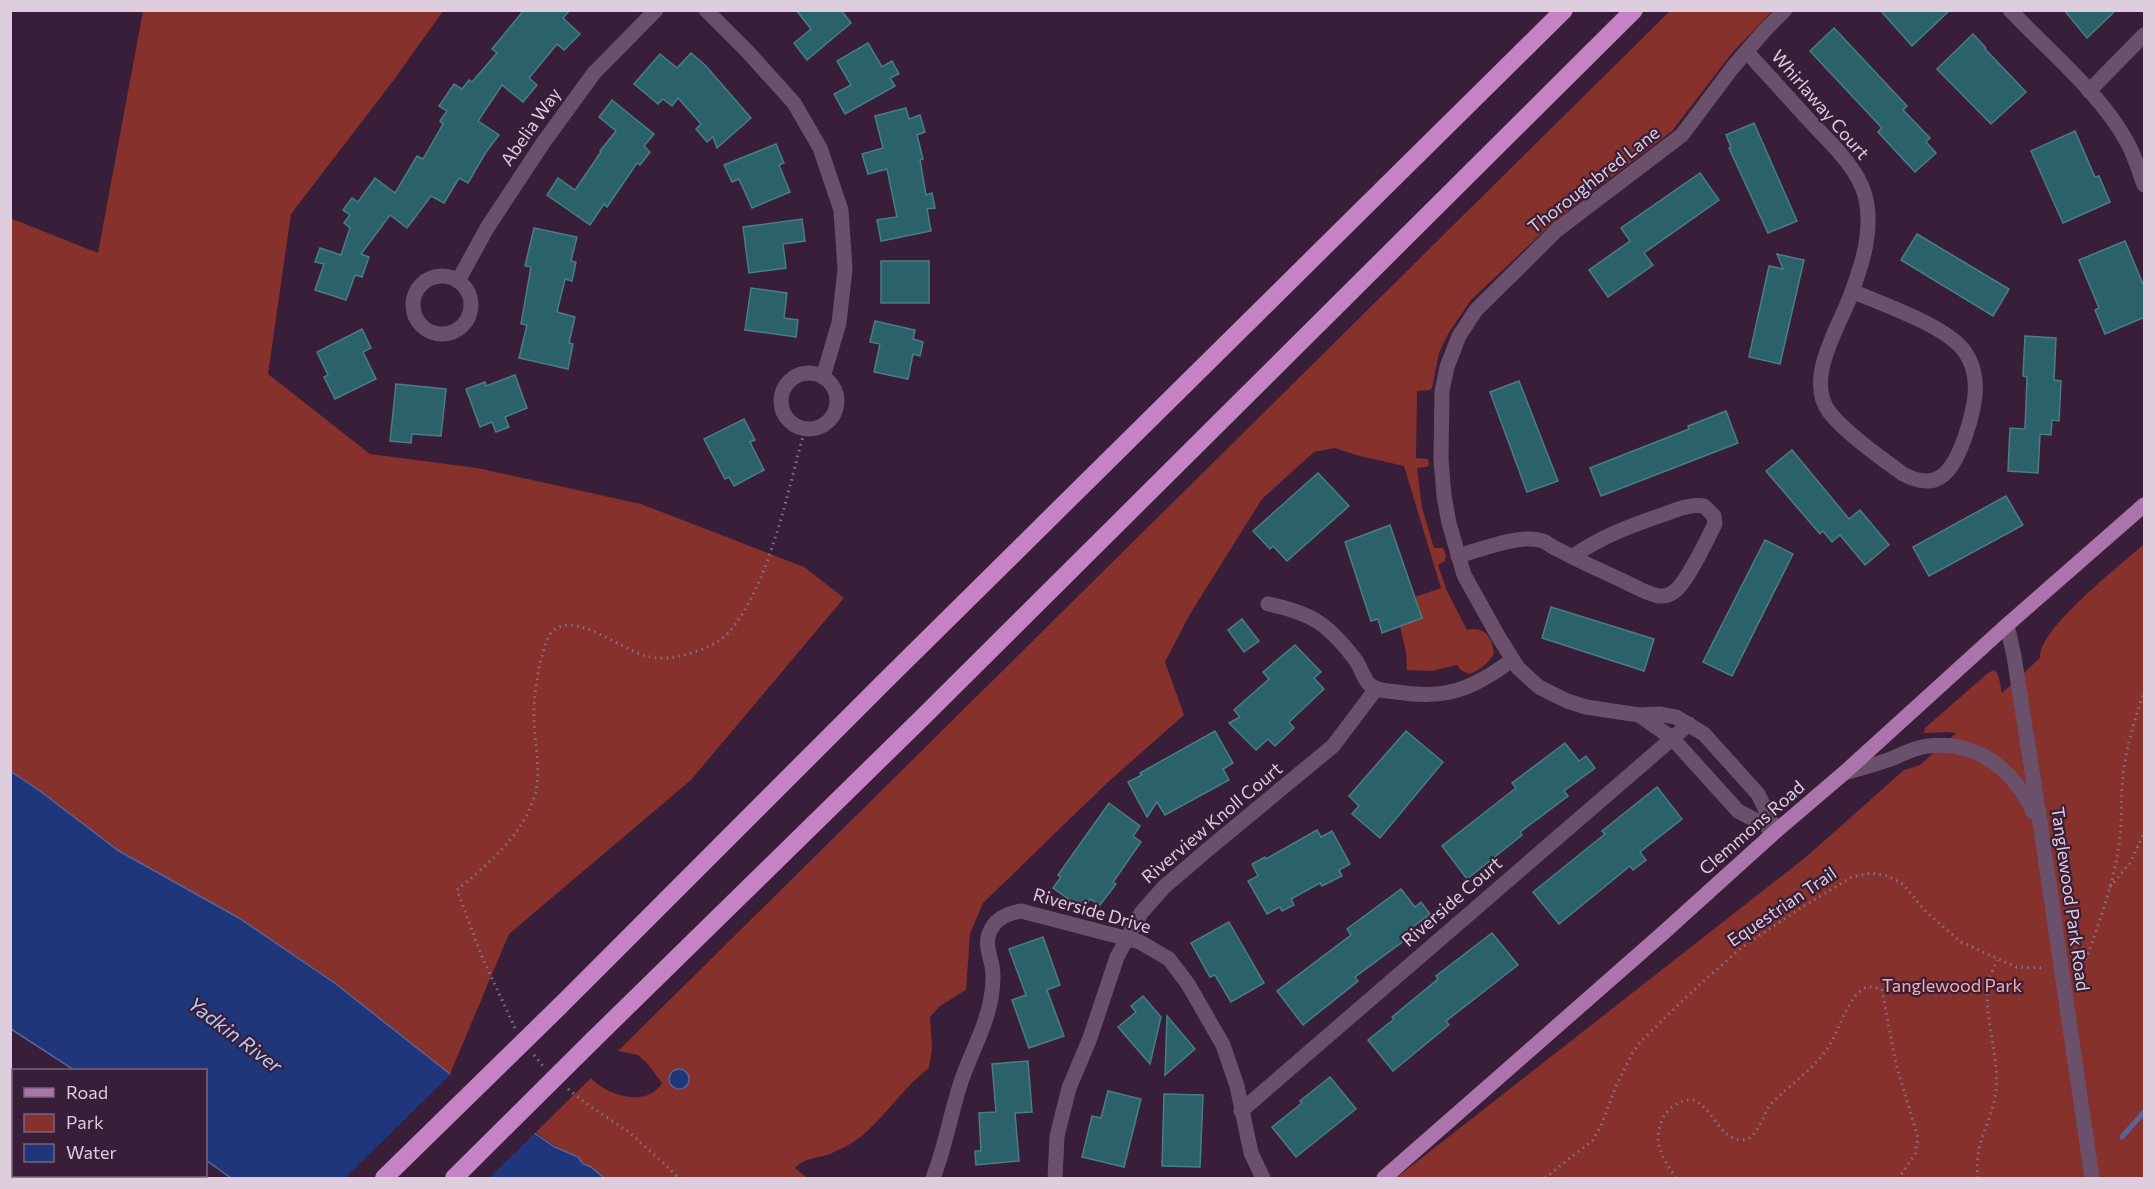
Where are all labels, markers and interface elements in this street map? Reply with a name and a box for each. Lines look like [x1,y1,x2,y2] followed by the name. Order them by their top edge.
[1767,45,1874,164] street label: Whirlaway Court
[495,83,565,170] street label: Abelia Way
[1523,121,1663,237] street label: Thoroughbred Lane
[1137,757,1286,887] street label: Riverview Knoll Court
[1694,775,1809,879] street label: Clemmons Road
[2047,805,2095,992] street label: Tanglewood Park Road
[1397,852,1506,951] street label: Riverside Court
[1723,862,1840,951] street label: Equestrian Trail
[1031,883,1154,937] street label: Riverside Drive
[1882,974,2022,996] park label: Tanglewood Park
[184,991,288,1078] water label: Yadkin River
[12,1069,207,1177] legend
[66,1081,108,1103] text: Road
[66,1111,104,1133] text: Park
[66,1141,117,1163] text: Water

